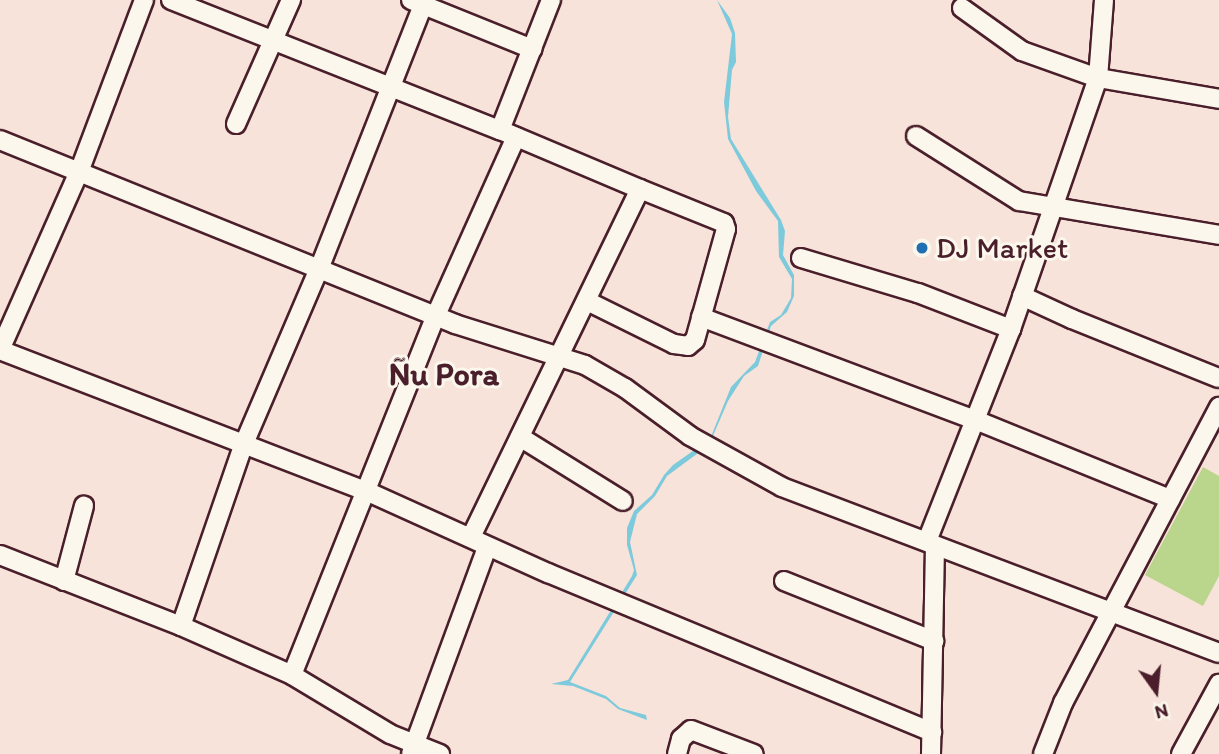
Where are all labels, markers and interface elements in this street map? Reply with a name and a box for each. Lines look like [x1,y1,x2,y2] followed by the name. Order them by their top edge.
[936,230,1068,266] place label: DJ Market
[914,240,930,256] marker: DJ Market
[390,355,498,393] district label: Ñu Pora
[1121,656,1191,726] north arrow
[1152,699,1171,725] text: N

